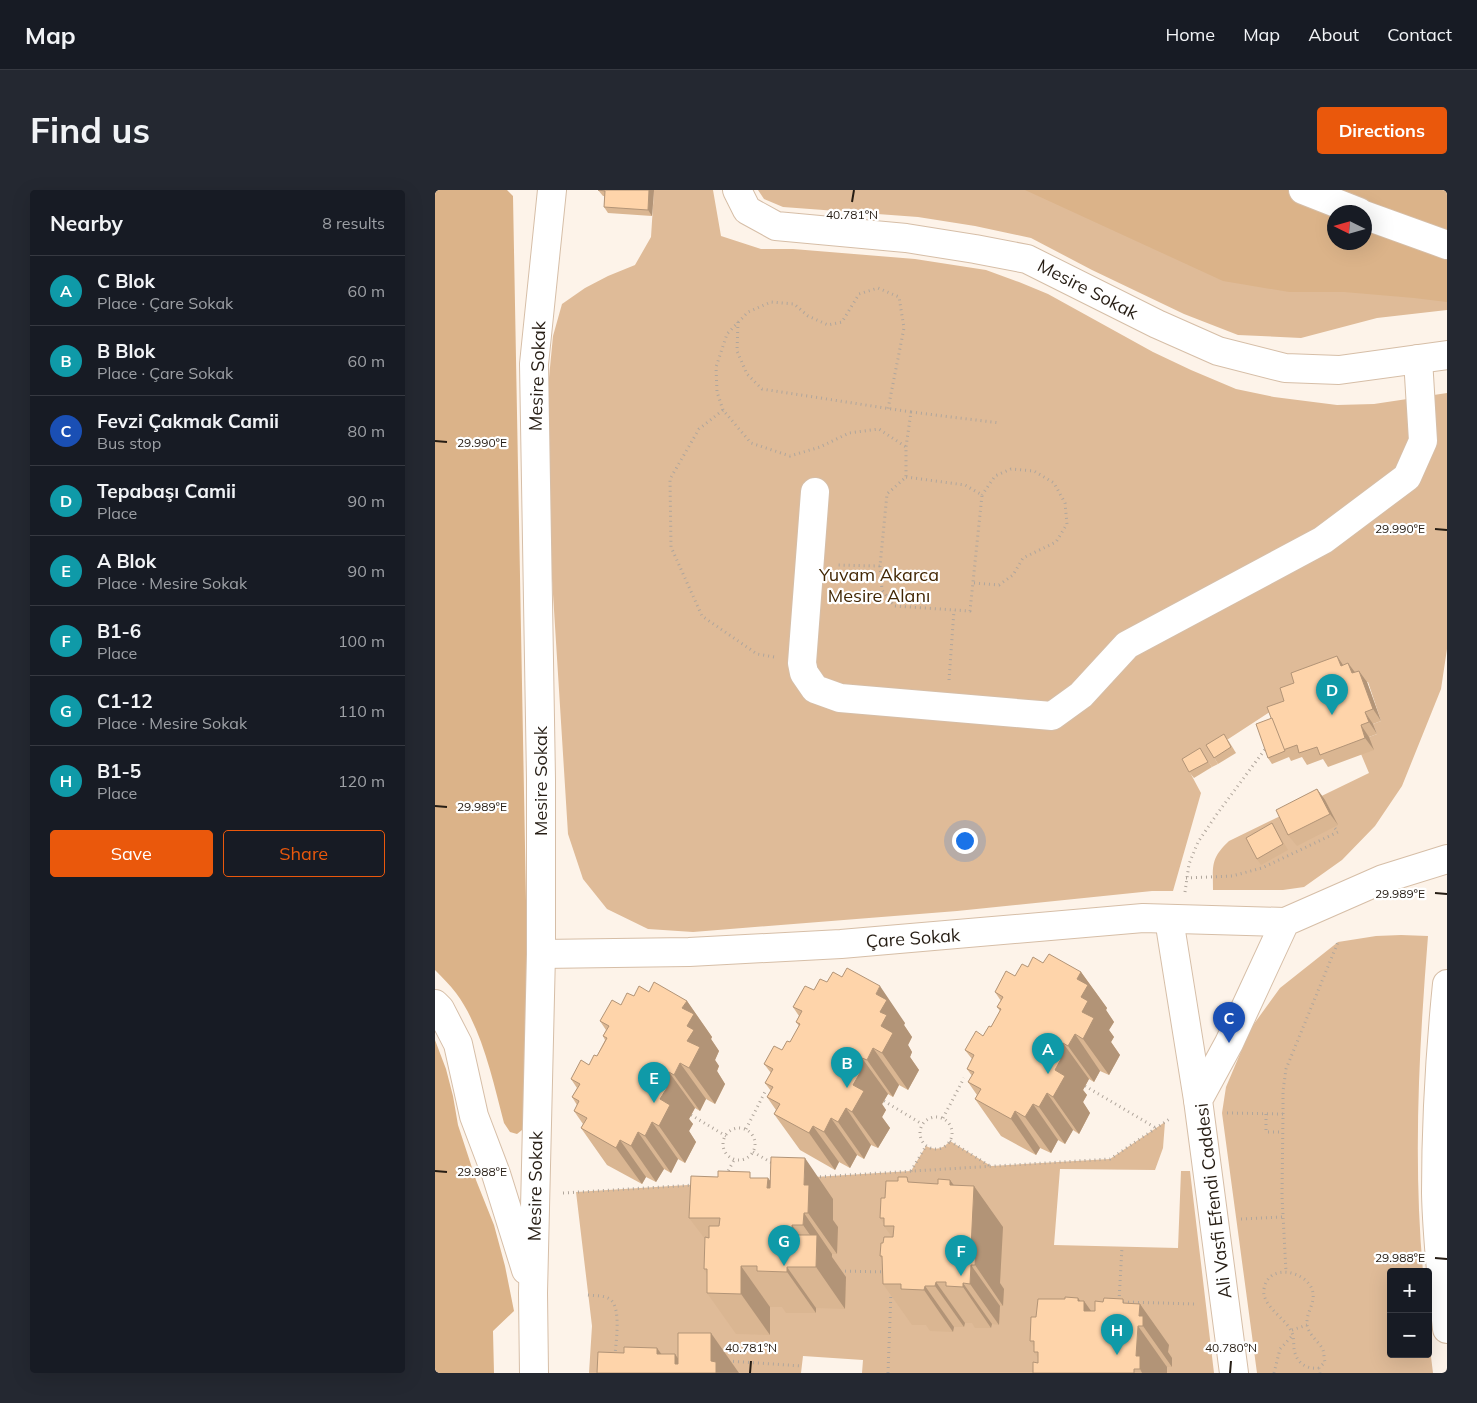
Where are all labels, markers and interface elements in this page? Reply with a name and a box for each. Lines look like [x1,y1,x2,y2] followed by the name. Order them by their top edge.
[25,20,76,50] text: Map
[1165,23,1215,46] text: Home
[1243,23,1280,46] text: Map
[1308,23,1359,46] text: About
[1387,23,1452,46] text: Contact
[1317,107,1447,154] button: Directions
[30,108,150,152] text: Find us
[1327,205,1372,250] north arrow
[826,207,878,222] text: 40.781°N
[50,210,123,236] text: Nearby
[322,213,385,233] text: 8 results
[1034,254,1143,325] street label: Mesire Sokak
[97,269,155,293] text: C Blok
[60,281,72,301] text: A
[348,281,385,301] text: 60 m
[97,293,233,313] text: Place · Çare Sokak
[524,320,550,431] street label: Mesire Sokak
[97,339,155,363] text: B Blok
[60,351,72,371] text: B
[348,351,385,371] text: 60 m
[97,363,233,383] text: Place · Çare Sokak
[97,409,279,433] text: Fevzi Çakmak Camii
[61,421,71,441] text: C
[348,421,385,441] text: 80 m
[97,433,161,453] text: Bus stop
[457,435,507,450] text: 29.990°E
[97,479,236,503] text: Tepabaşı Camii
[60,491,72,511] text: D
[348,491,385,511] text: 90 m
[97,503,137,523] text: Place
[1375,521,1425,536] text: 29.990°E
[97,549,156,573] text: A Blok
[61,561,71,581] text: E
[348,561,385,581] text: 90 m
[818,563,939,607] park label: Yuvam Akarca Mesire Alanı
[97,573,247,593] text: Place · Mesire Sokak
[97,619,141,643] text: B1-6
[61,631,71,651] text: F
[338,631,385,651] text: 100 m
[97,643,137,663] text: Place
[1316,674,1348,715] pin: D
[97,689,153,713] text: C1-12
[60,701,72,721] text: G
[338,701,385,721] text: 110 m
[97,713,247,733] text: Place · Mesire Sokak
[529,725,552,836] street label: Mesire Sokak
[97,759,141,783] text: B1-5
[60,771,72,791] text: H
[338,771,385,791] text: 120 m
[97,783,137,803] text: Place
[457,799,507,814] text: 29.989°E
[952,828,978,854] your location
[50,830,213,877] button: Save
[223,830,385,877] button: Share
[1375,886,1425,901] text: 29.989°E
[865,923,962,953] street label: Çare Sokak
[1213,1002,1245,1043] pin: C
[1032,1033,1064,1074] pin: A
[831,1047,863,1088] pin: B
[638,1062,670,1103] pin: E
[1190,1102,1236,1300] street label: Ali Vasfi Efendi Caddesi
[523,1130,547,1241] street label: Mesire Sokak
[457,1164,507,1179] text: 29.988°E
[768,1225,800,1266] pin: G
[945,1235,977,1276] pin: F
[1375,1250,1425,1265] text: 29.988°E
[1387,1268,1432,1358] map controls
[1387,1268,1432,1313] button: +
[1387,1313,1432,1358] button: −
[1101,1314,1133,1355] pin: H
[725,1340,777,1355] text: 40.781°N
[1205,1340,1257,1355] text: 40.780°N

